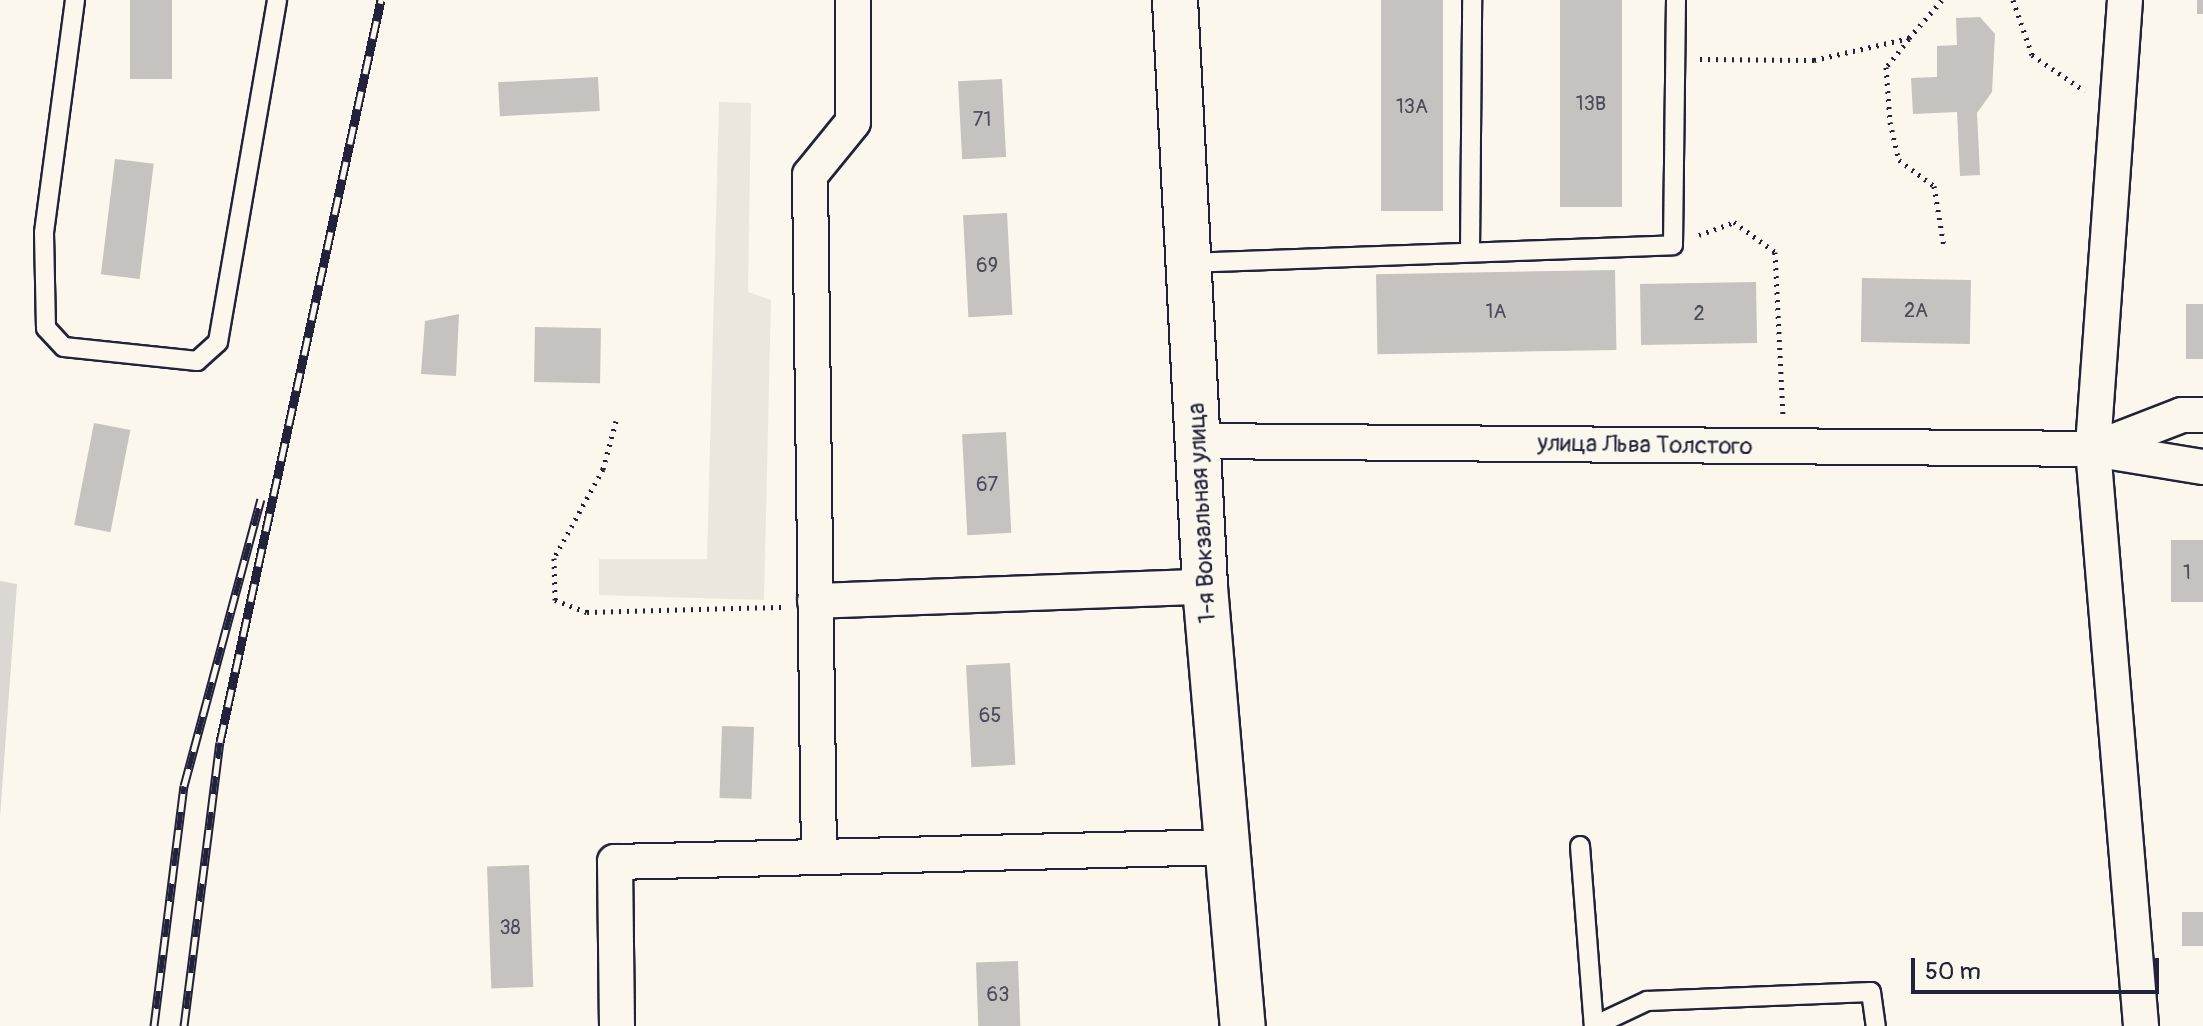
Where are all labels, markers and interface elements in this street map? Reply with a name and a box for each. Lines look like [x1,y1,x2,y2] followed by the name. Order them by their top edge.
[1576,91,1606,115] house number: 13В
[1396,94,1428,118] house number: 13А
[973,107,991,131] house number: 71
[976,253,998,277] house number: 69
[1904,298,1928,322] house number: 2А
[1486,299,1506,323] house number: 1А
[1693,301,1705,325] house number: 2
[1182,402,1222,624] street label: 1-я Вокзальная улица
[1537,429,1753,461] street label: улица Льва Толстого
[976,472,998,496] house number: 67
[2183,560,2191,584] house number: 1
[979,703,1001,727] house number: 65
[499,915,521,939] house number: 38
[1915,942,2163,992] scale bar
[1925,957,1981,986] text: 50 m
[987,982,1009,1006] house number: 63

